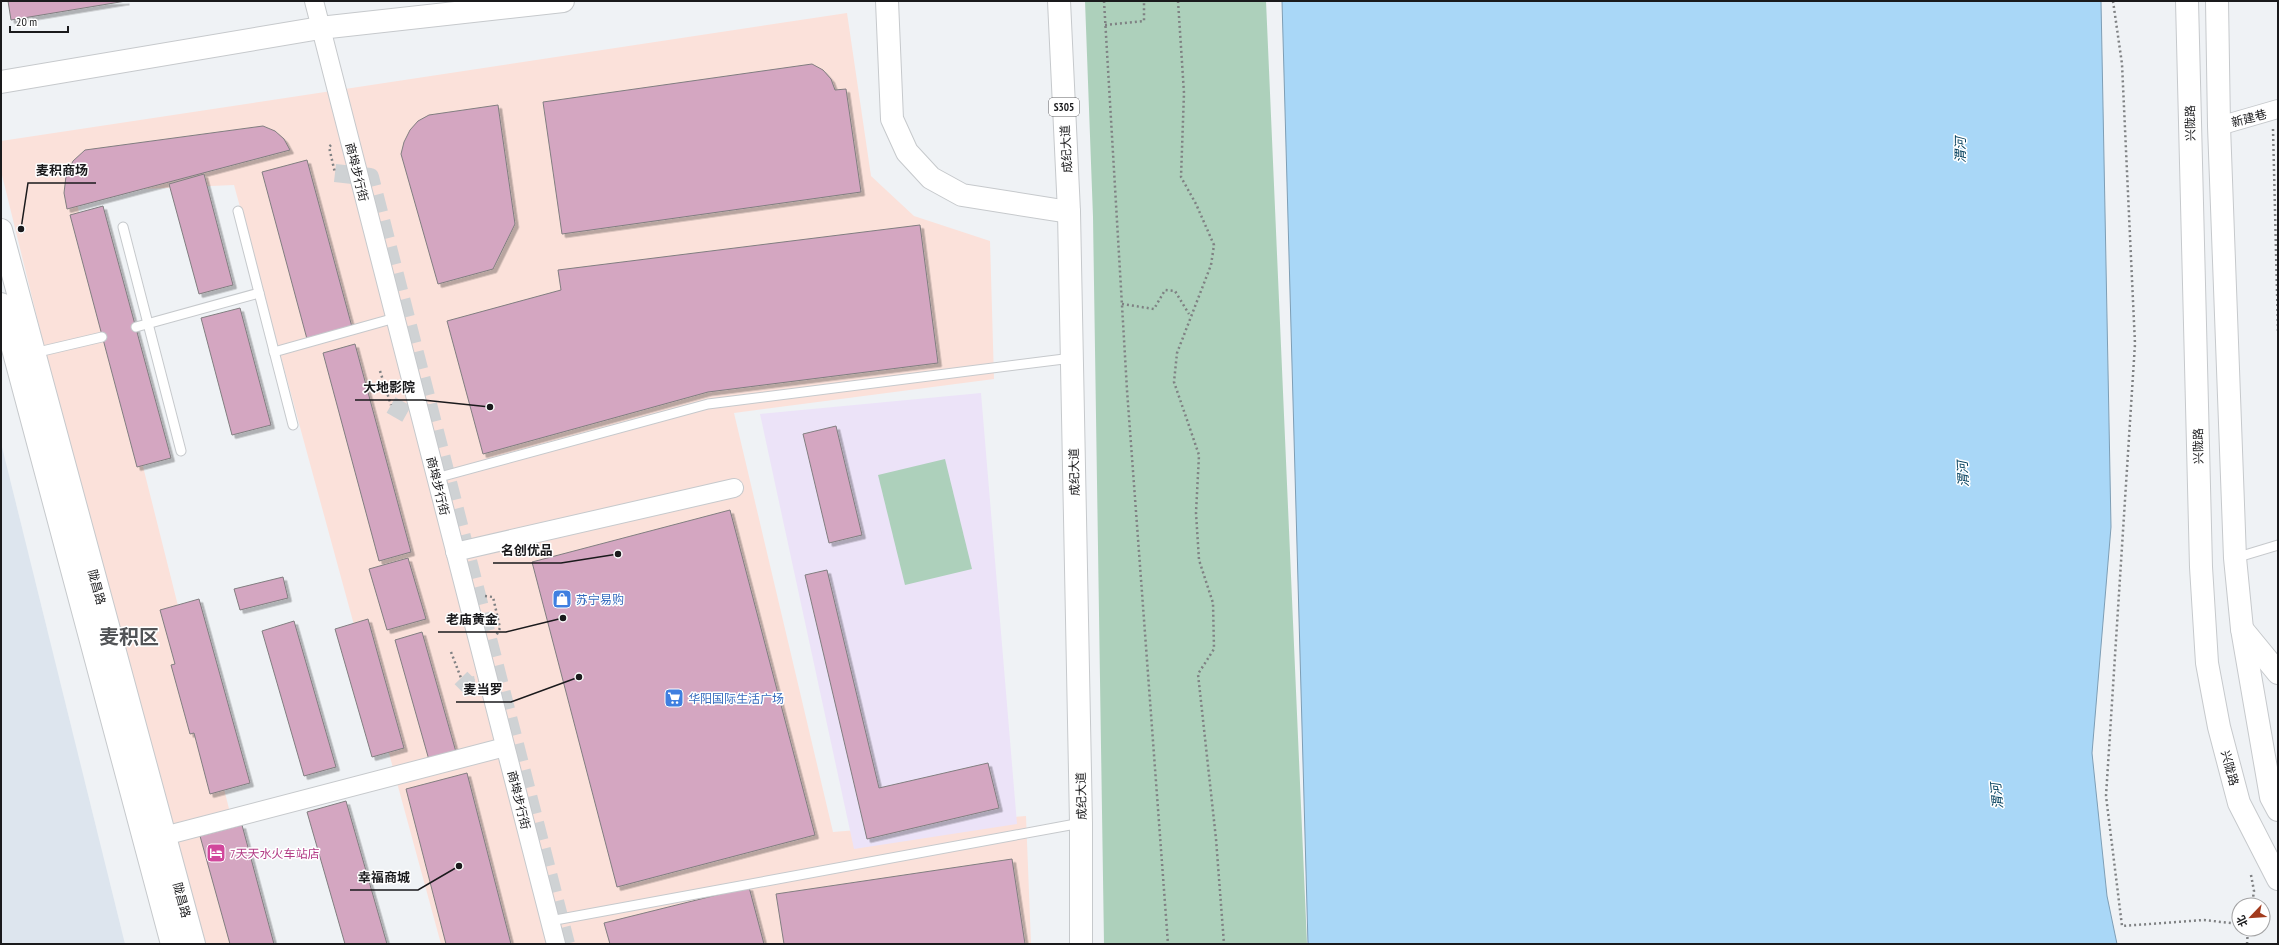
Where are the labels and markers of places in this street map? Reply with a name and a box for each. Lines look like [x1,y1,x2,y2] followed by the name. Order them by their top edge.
[28,158,96,183] callout: 麦积商场
[355,375,423,400] callout: 大地影院
[493,538,561,563] callout: 名创优品
[551,588,573,610] shop icon: 苏宁易购
[576,592,624,607] place label: 苏宁易购
[438,607,506,632] callout: 老庙黄金
[456,677,511,702] callout: 麦当罗
[663,687,685,709] supermarket icon: 华阳国际生活广场
[688,691,784,706] place label: 华阳国际生活广场
[205,842,227,864] hotel icon: 7天天水火车站店
[230,846,319,861] place label: 7天天水火车站店
[350,865,418,890] callout: 幸福商城

